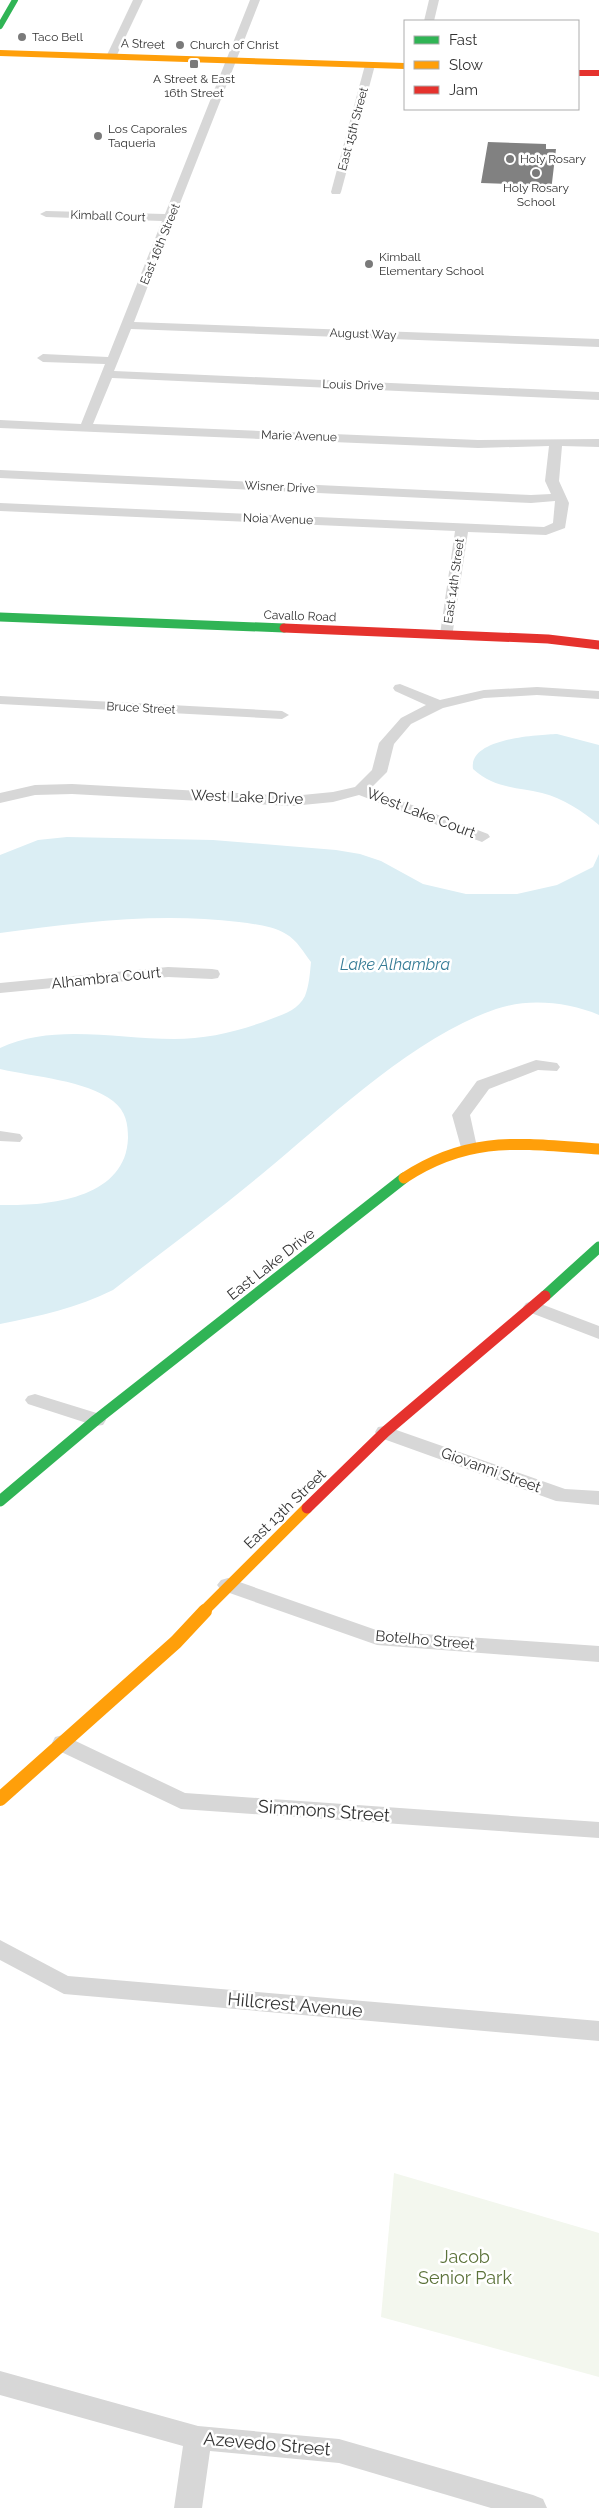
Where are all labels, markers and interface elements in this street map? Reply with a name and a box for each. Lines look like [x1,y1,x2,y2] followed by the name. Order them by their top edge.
[404,20,579,110] legend
[32,30,84,44] place label: Taco Bell
[16,31,28,43] marker: Taco Bell
[449,31,477,49] text: Fast
[121,36,165,52] street label: A Street
[190,38,279,52] place label: Church of Christ
[174,39,186,51] marker: Church of Christ
[449,56,483,74] text: Slow
[188,58,200,70] marker: A Street & East 16th Street
[153,72,235,100] place label: A Street & East 16th Street
[449,81,478,99] text: Jam
[335,86,371,172] street label: East 15th Street
[108,122,187,150] place label: Los Caporales Taqueria
[92,130,104,142] marker: Los Caporales Taqueria
[520,152,587,166] place label: Holy Rosary
[504,153,516,165] marker: Holy Rosary
[530,167,542,179] marker: Holy Rosary School
[503,181,570,209] place label: Holy Rosary School
[137,201,183,287] street label: East 16th Street
[70,208,146,224] street label: Kimball Court
[379,250,485,278] place label: Kimball Elementary School
[363,258,375,270] marker: Kimball Elementary School
[329,326,397,342] street label: August Way
[322,377,384,393] street label: Louis Drive
[261,428,337,444] street label: Marie Avenue
[244,478,316,496] street label: Wisner Drive
[243,511,313,527] street label: Noia Avenue
[441,538,467,624] street label: East 14th Street
[263,608,337,624] street label: Cavallo Road
[106,699,176,717] street label: Bruce Street
[364,784,478,842] street label: West Lake Court
[190,786,304,808] street label: West Lake Drive
[340,955,451,974] water label: Lake Alhambra
[50,963,162,993] street label: Alhambra Court
[224,1224,319,1304] street label: East Lake Drive
[439,1444,543,1496] street label: Giovanni Street
[240,1465,330,1553] street label: East 13th Street
[375,1627,475,1653] street label: Botelho Street
[257,1795,391,1826] street label: Simmons Street
[227,1988,364,2021] street label: Hillcrest Avenue
[418,2246,512,2288] park label: Jacob Senior Park
[203,2427,331,2460] street label: Azevedo Street

